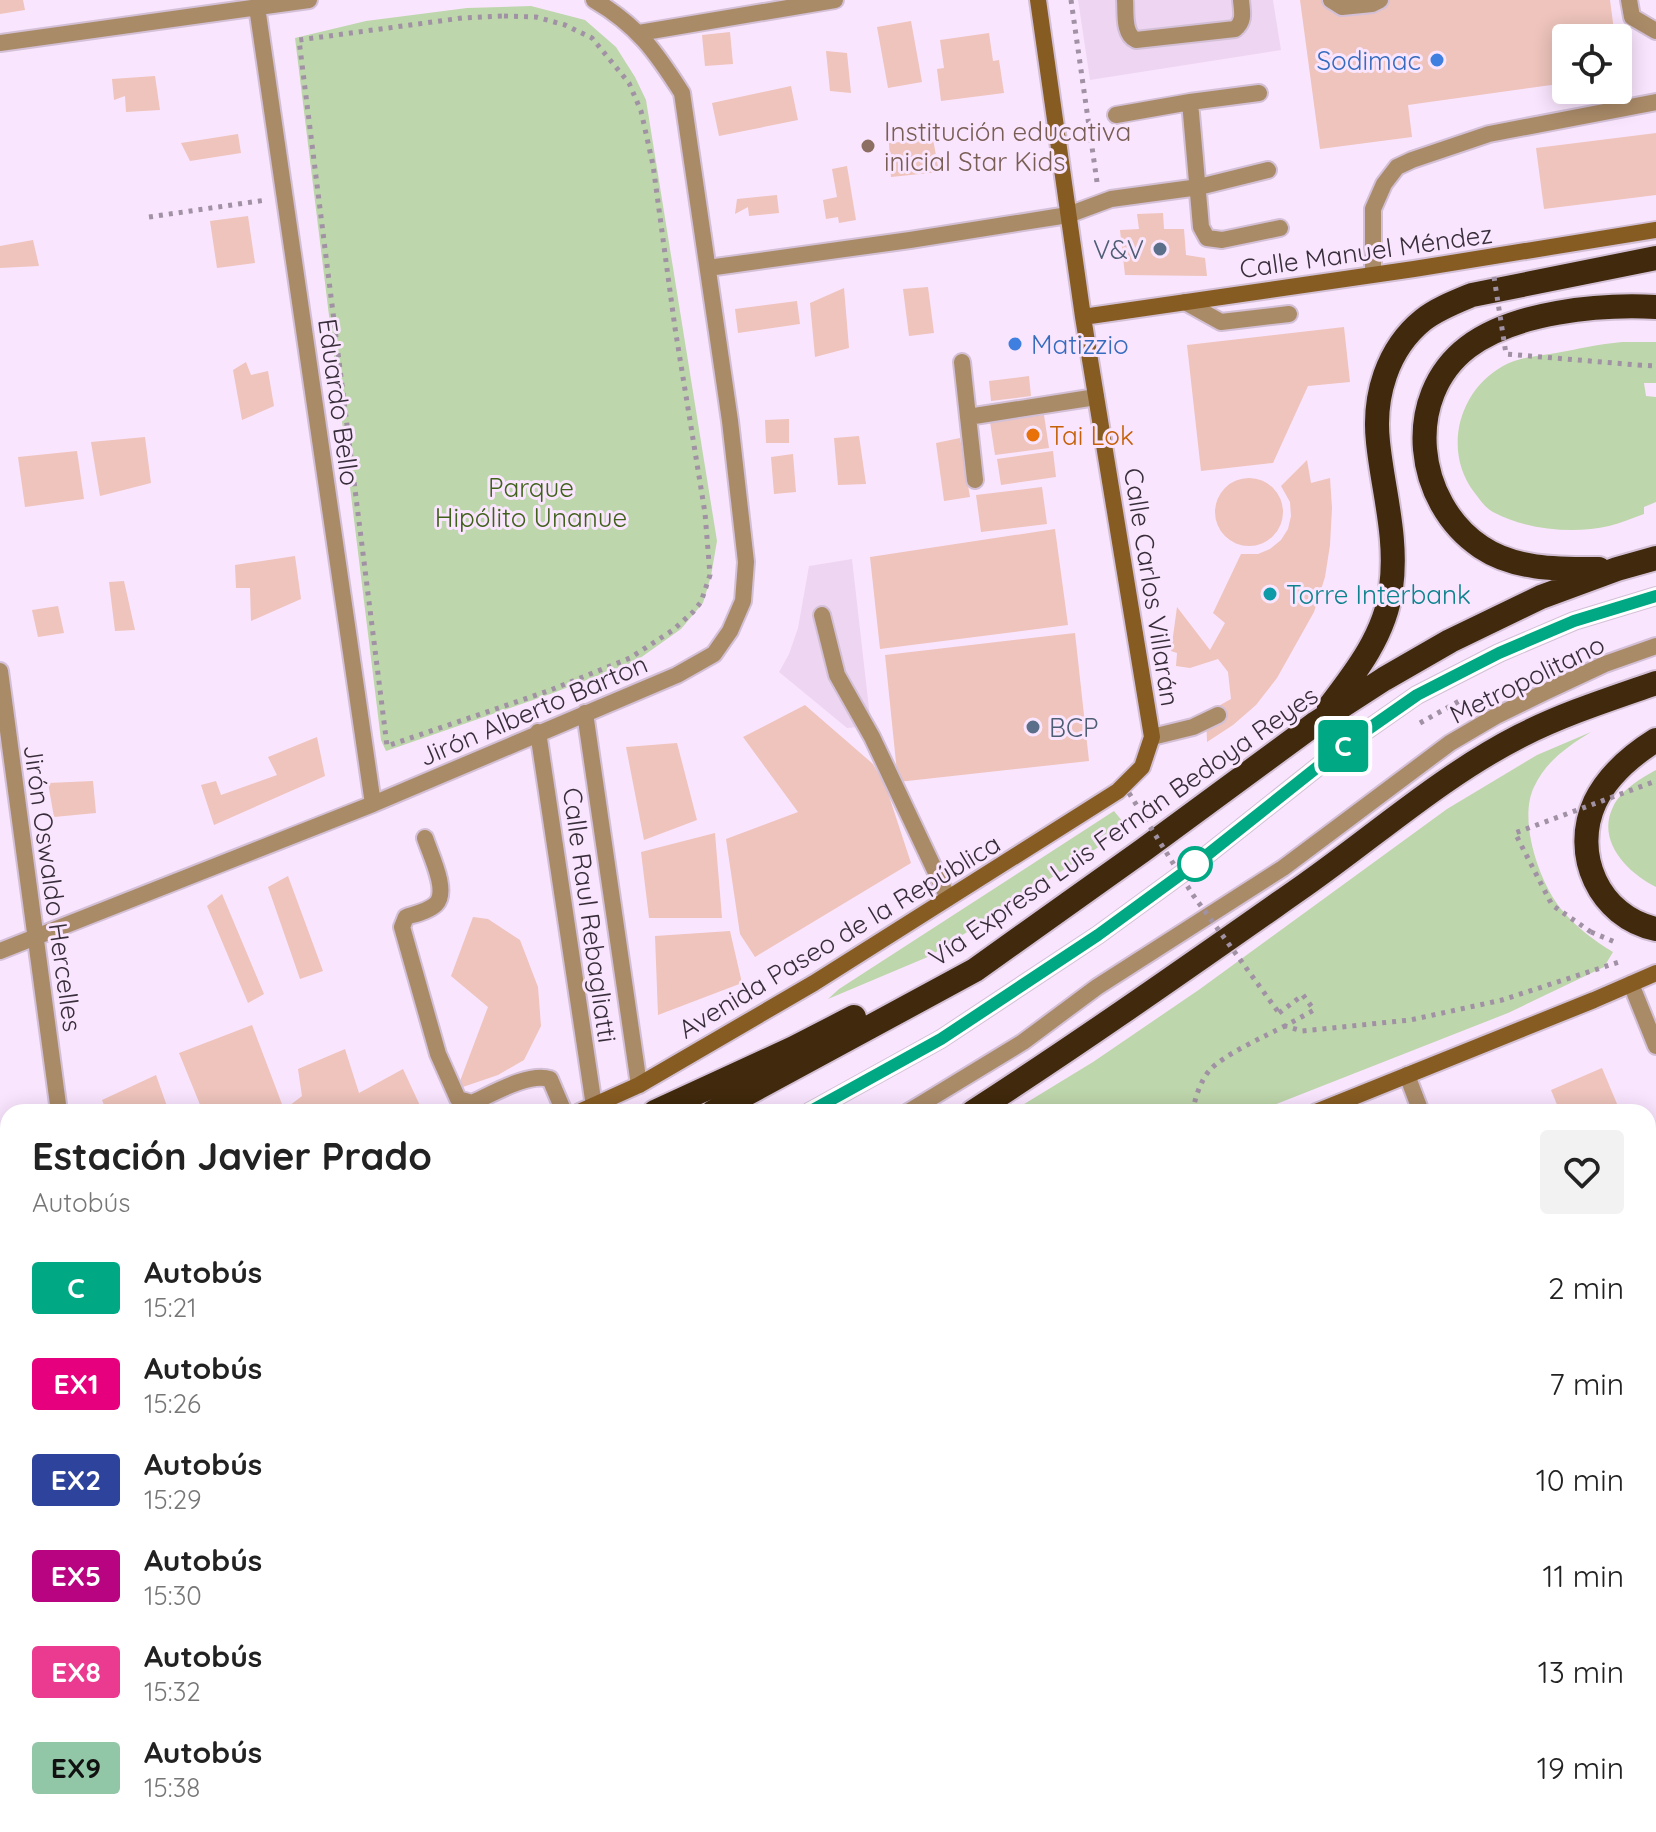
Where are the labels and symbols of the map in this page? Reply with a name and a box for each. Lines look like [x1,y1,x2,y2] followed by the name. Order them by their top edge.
[1316,44,1421,77] place label: Sodimac
[1428,51,1446,69] marker: Sodimac
[884,115,1131,178] place label: Institución educativa inicial Star Kids
[859,137,877,155] marker: Institución educativa inicial Star Kids
[1237,217,1495,285] street label: Calle Manuel Méndez
[1093,233,1144,266] place label: V&V
[1151,240,1169,258] marker: V&V
[311,316,367,488] street label: Eduardo Bello
[1031,328,1129,361] place label: Matizzio
[1006,335,1024,353] marker: Matizzio
[1049,419,1134,452] place label: Tai Lok
[1024,426,1042,444] marker: Tai Lok
[1117,466,1187,708] street label: Calle Carlos Villarán
[435,471,627,534] park label: Parque Hipólito Unanue
[1286,578,1471,611] place label: Torre Interbank
[1261,585,1279,603] marker: Torre Interbank
[1444,627,1610,731] street label: Metropolitano
[414,647,652,773] street label: Jirón Alberto Barton
[922,678,1324,974] street label: Vía Expresa Luis Fernán Bedoya Reyes
[1049,711,1098,744] place label: BCP
[1024,718,1042,736] marker: BCP
[1317,720,1369,772] line badge: C
[17,742,89,1034] street label: Jirón Oswaldo Hercelles
[556,785,624,1045] street label: Calle Raul Rebagliatti
[672,827,1006,1045] street label: Avenida Paseo de la República
[1178,847,1212,881] unlabelled marker

